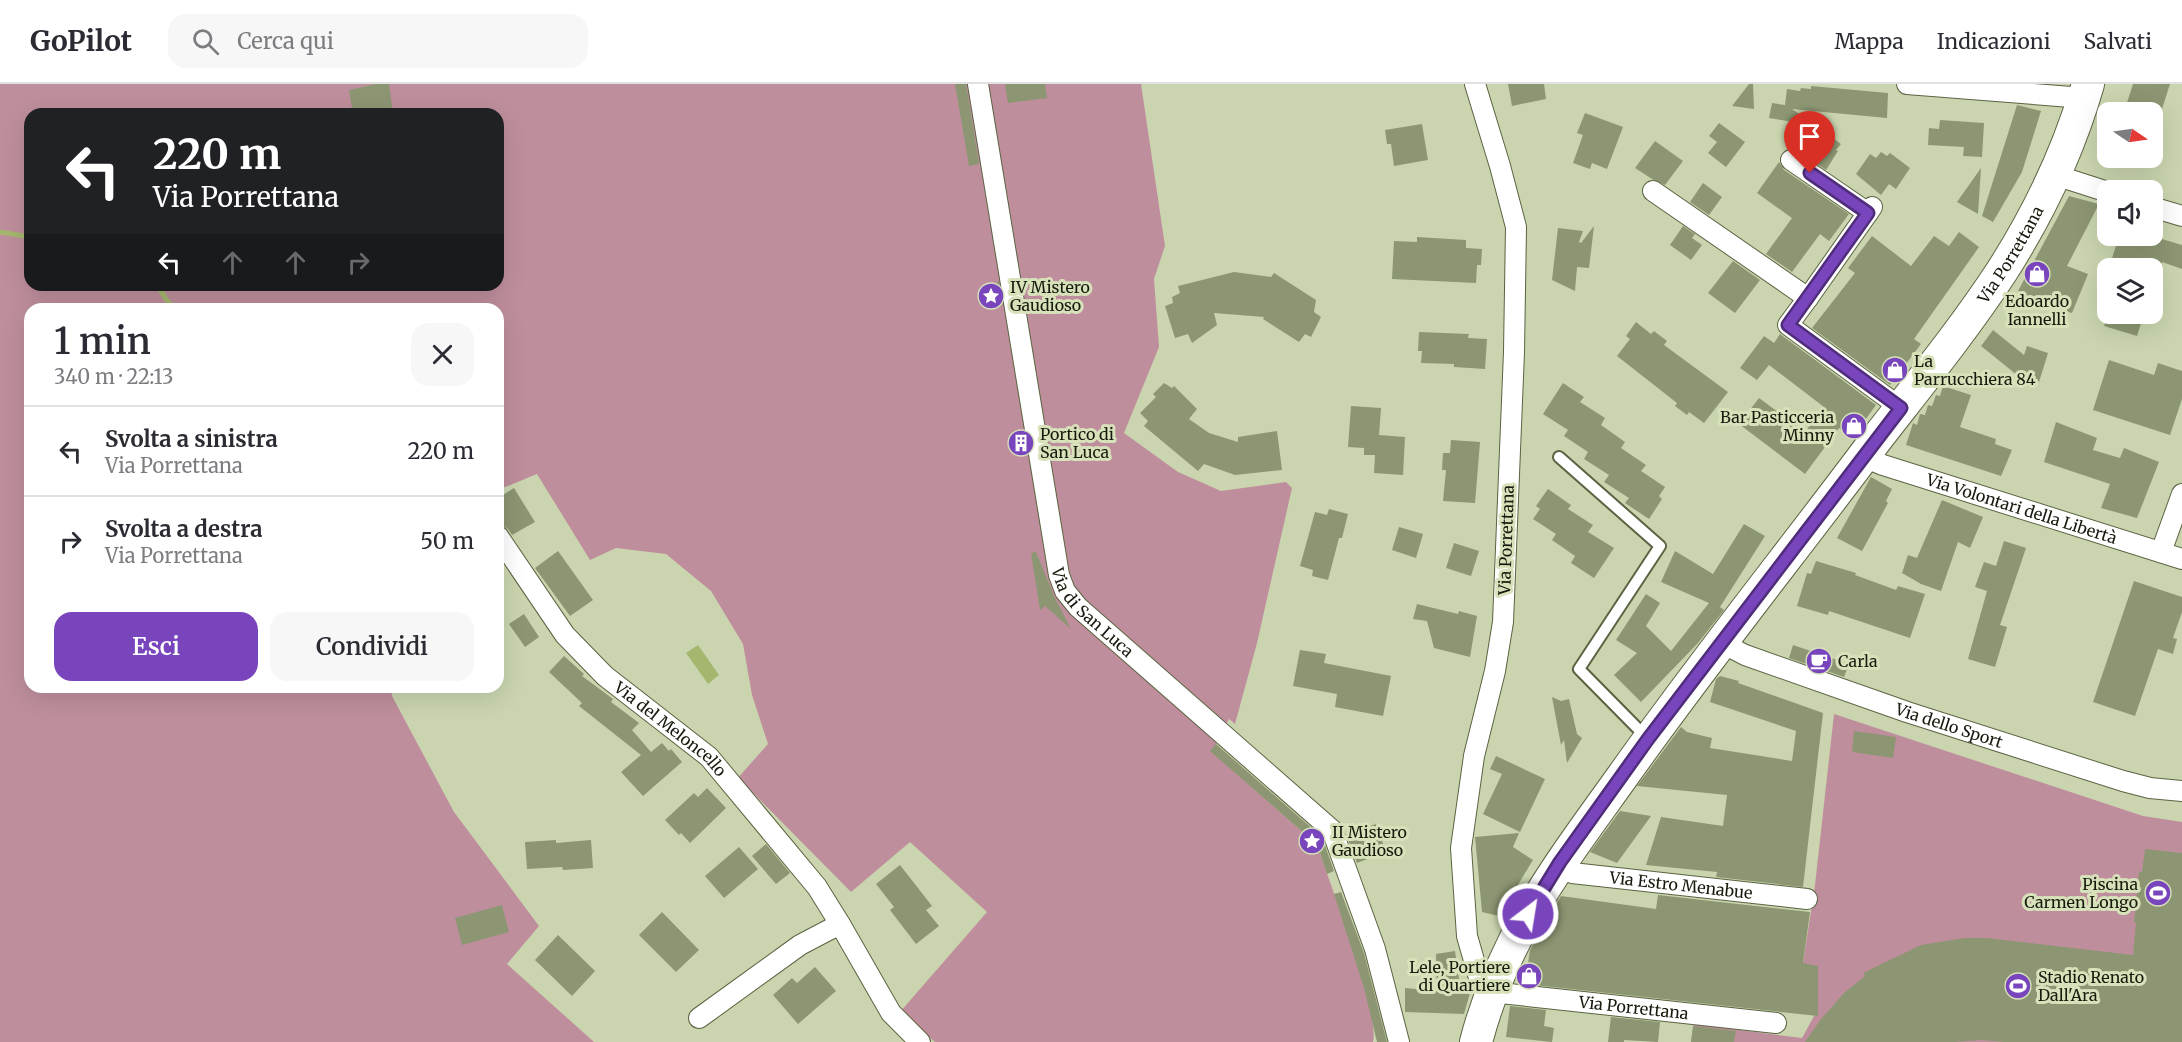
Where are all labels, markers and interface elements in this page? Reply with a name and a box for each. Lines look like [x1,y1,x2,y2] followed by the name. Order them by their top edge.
[168,14,588,68] search box
[30,23,132,59] text: GoPilot
[189,25,222,58] icon: search
[237,27,334,55] text: Cerca qui
[1834,28,1904,55] text: Mappa
[1937,28,2050,55] text: Indicazioni
[2083,28,2152,55] text: Salvati
[2097,102,2163,168] north arrow
[2097,102,2163,324] map controls
[1784,111,1835,173] pin
[1793,120,1826,153] icon: arrive
[153,128,281,180] text: 220 m
[54,132,132,210] icon: left
[153,180,339,214] text: Via Porrettana
[2097,180,2163,246] button: sound
[1973,202,2048,308] street label: Via Porrettana
[153,246,186,279] icon: left
[216,246,249,279] icon: ahead
[279,246,312,279] icon: ahead
[342,246,375,279] icon: right
[2097,258,2163,324] button: layers
[2022,259,2052,289] shop icon: Edoardo Iannelli
[1010,277,1090,315] place label: IV Mistero Gaudioso
[976,281,1006,311] place icon: IV Mistero Gaudioso
[2005,291,2069,329] place label: Edoardo Iannelli
[54,319,151,364] text: 1 min
[411,323,474,386] button: close
[1914,351,2036,389] place label: La Parrucchiera 84
[1880,355,1910,385] shop icon: La Parrucchiera 84
[54,364,173,389] text: 340 m · 22:13
[1720,407,1835,445] place label: Bar Pasticceria Minny
[1839,411,1869,441] shop icon: Bar Pasticceria Minny
[1040,424,1114,462] place label: Portico di San Luca
[105,425,278,453] text: Svolta a sinistra
[1006,428,1036,458] building icon: Portico di San Luca
[54,435,87,468] icon: left
[407,437,474,465] text: 220 m
[105,453,243,478] text: Via Porrettana
[1923,469,2120,548] street label: Via Volontari della Libertà
[1494,484,1518,596] street label: Via Porrettana
[105,515,262,543] text: Svolta a destra
[54,525,87,558] icon: right
[420,527,474,555] text: 50 m
[105,543,243,568] text: Via Porrettana
[1048,565,1138,661] street label: Via di San Luca
[54,612,258,681] button: Esci
[270,612,474,681] button: Condividi
[1804,646,1834,676] cafe icon: Carla
[1838,651,1878,671] place label: Carla
[609,676,731,780] street label: Via del Meloncello
[1892,698,2006,752] street label: Via dello Sport
[1332,822,1407,860] place label: II Mistero Gaudioso
[1297,826,1327,856] place icon: II Mistero Gaudioso
[1608,867,1754,903] street label: Via Estro Menabue
[2024,874,2138,912] place label: Piscina Carmen Longo
[2143,878,2173,908] sports icon: Piscina Carmen Longo
[1496,882,1560,946] position arrow
[1409,957,1510,995] place label: Lele, Portiere di Quartiere
[1514,961,1544,991] shop icon: Lele, Portiere di Quartiere
[2038,967,2144,1005] place label: Stadio Renato Dall'Ara
[2003,971,2033,1001] sports icon: Stadio Renato Dall'Ara
[1577,992,1690,1023] street label: Via Porrettana

